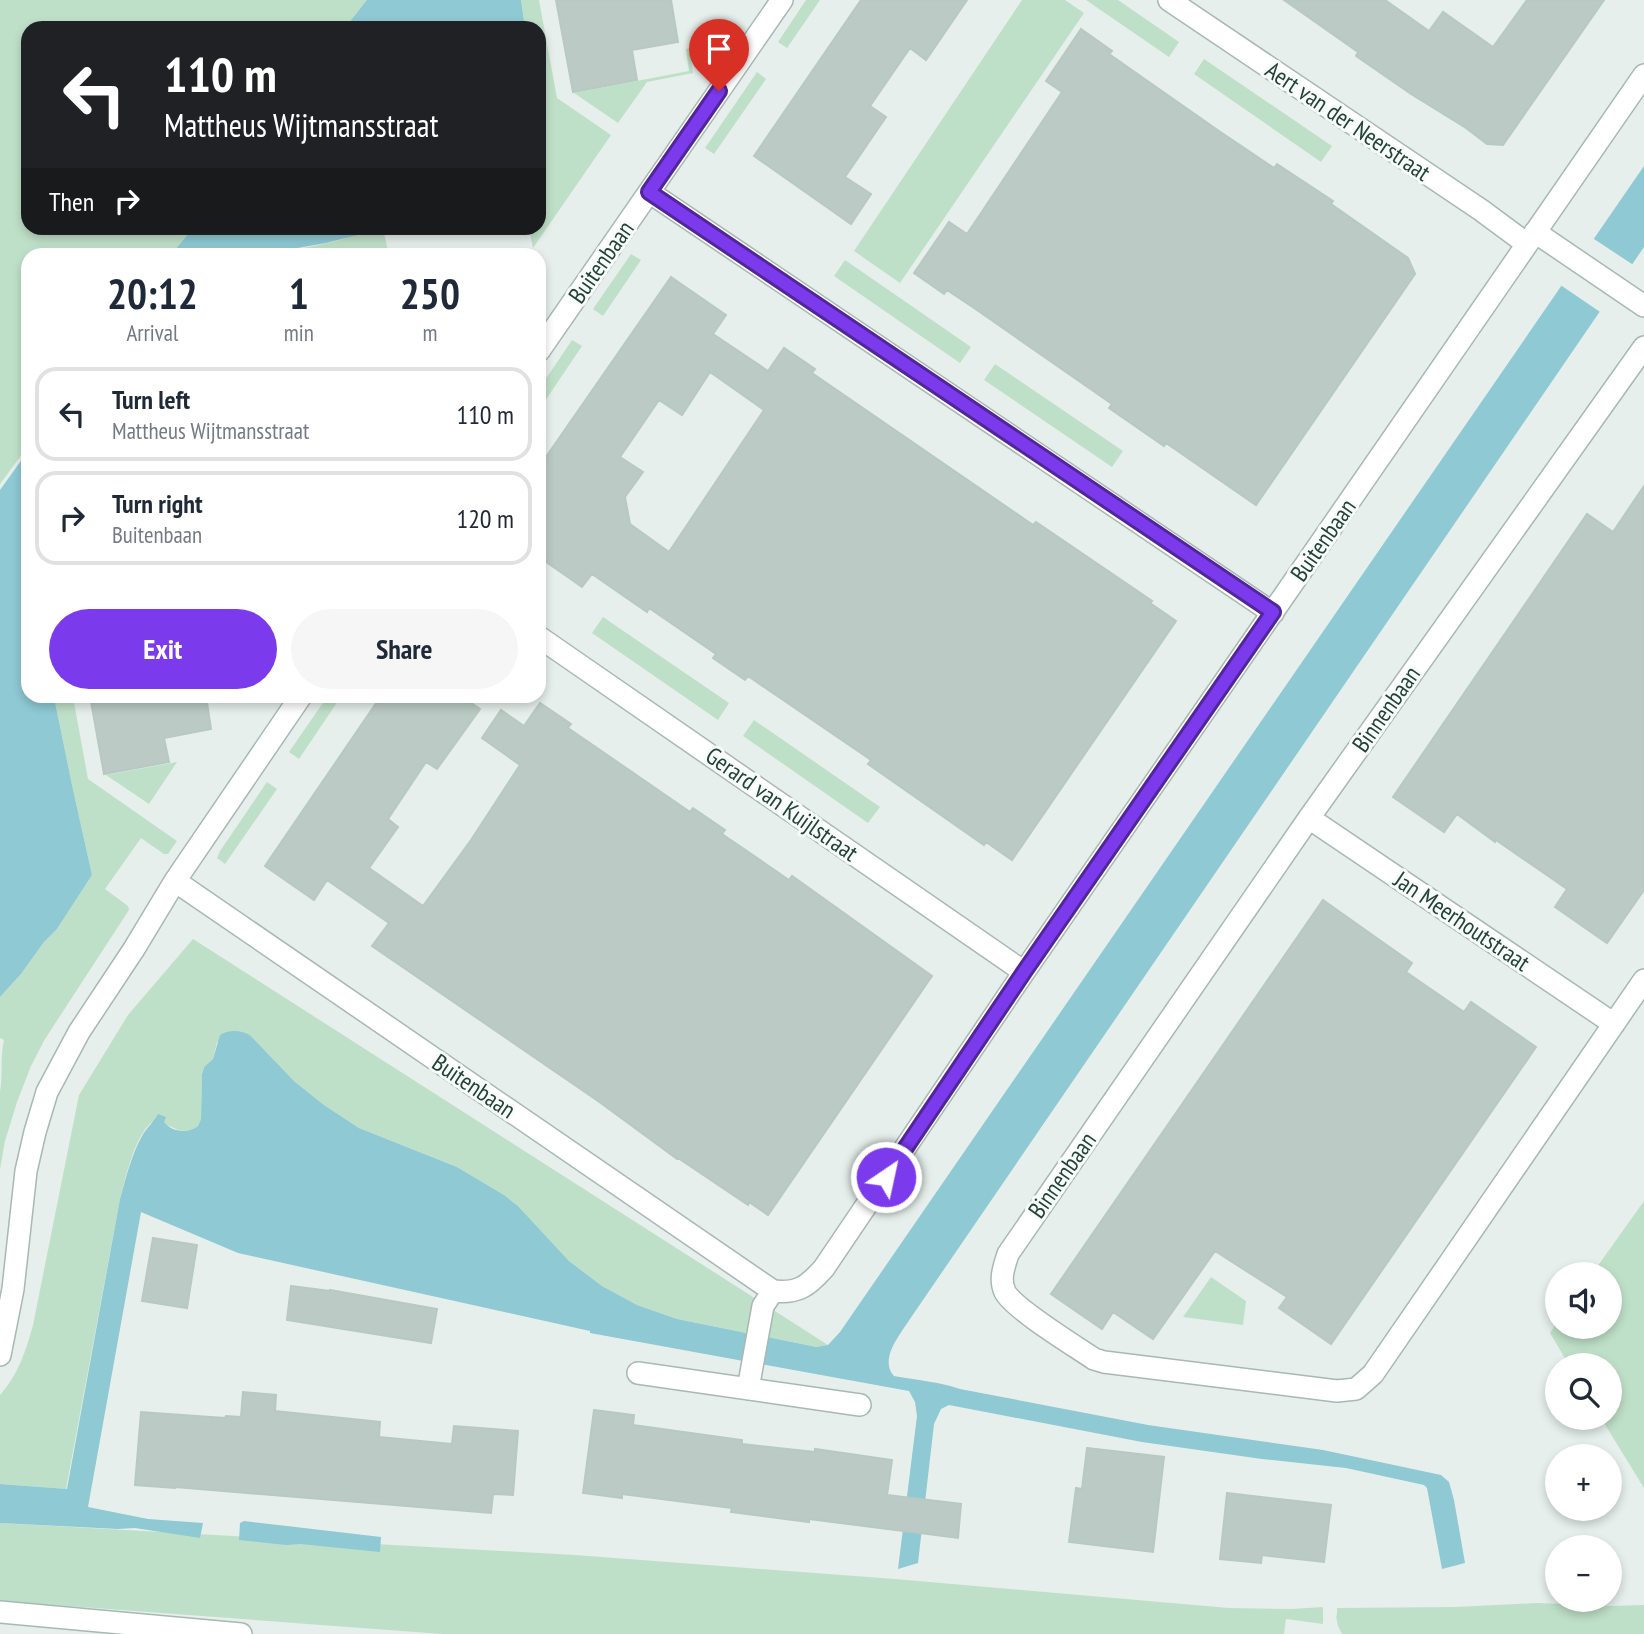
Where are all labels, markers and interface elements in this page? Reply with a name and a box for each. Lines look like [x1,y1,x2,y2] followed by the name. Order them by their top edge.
[689,19,749,91] pin
[700,30,738,68] icon: arrive
[164,42,277,106] text: 110 m
[49,49,140,140] icon: left
[1260,54,1437,188] street label: Aert van der Neerstraat
[164,104,438,146] text: Mattheus Wijtmansstraat
[108,182,146,220] icon: right
[49,185,94,218] text: Then
[561,215,641,309] street label: Buitenbaan
[107,266,198,321] text: 20:12
[289,266,309,321] text: 1
[400,266,460,321] text: 250
[126,318,178,347] text: Arrival
[284,318,314,347] text: min
[422,318,437,347] text: m
[112,383,190,416] text: Turn left
[53,395,91,433] icon: left
[456,398,514,431] text: 110 m
[112,416,309,445] text: Mattheus Wijtmansstraat
[112,487,203,520] text: Turn right
[1283,493,1363,587] street label: Buitenbaan
[53,499,91,537] icon: right
[456,502,514,535] text: 120 m
[112,520,202,549] text: Buitenbaan
[49,609,277,689] button: Exit
[291,609,518,689] button: Share
[1345,660,1427,758] street label: Binnenbaan
[700,740,865,868] street label: Gerard van Kuijlstraat
[1387,864,1536,978] street label: Jan Meerhoutstraat
[426,1047,522,1125] street label: Buitenbaan
[1021,1126,1103,1224] street label: Binnenbaan
[849,1140,923,1214] position arrow
[1545,1262,1622,1612] map controls
[1545,1262,1622,1339] button: sound
[1545,1353,1622,1430] button: search
[1545,1444,1622,1521] button: +
[1545,1535,1622,1612] button: −

